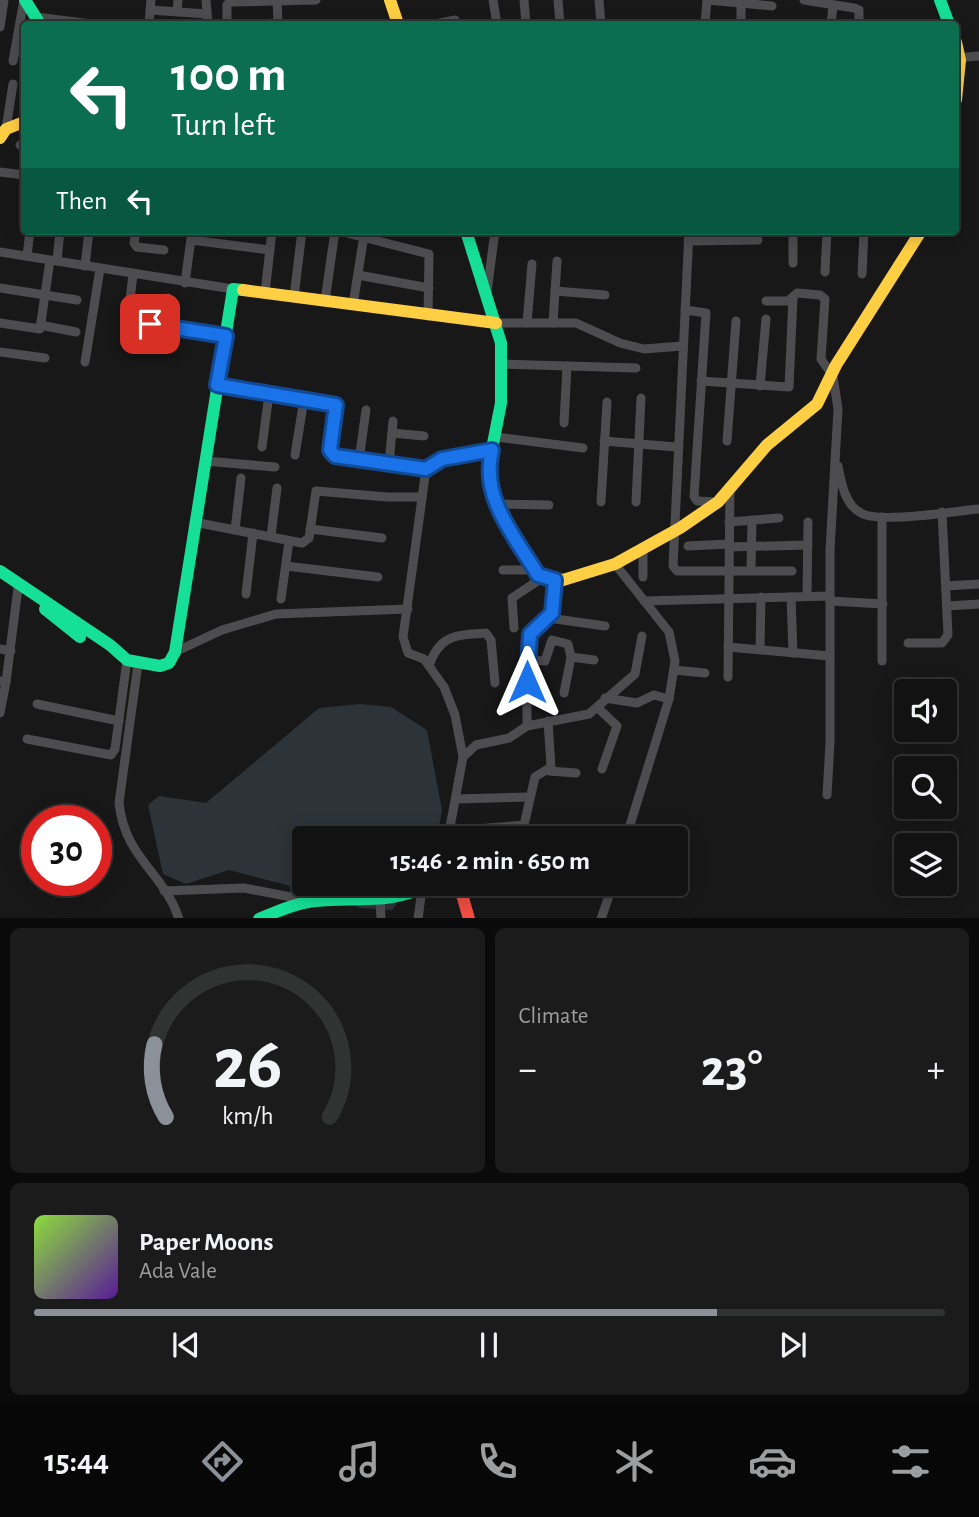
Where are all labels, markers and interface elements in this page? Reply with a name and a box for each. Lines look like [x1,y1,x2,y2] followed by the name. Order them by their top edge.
[56,49,147,140] icon: left
[171,51,287,100] text: 100 m
[171,109,275,141] text: Turn left
[121,182,159,220] icon: left
[56,188,107,214] text: Then
[120,294,180,354] pin
[131,305,169,343] icon: arrive
[490,645,564,719] position arrow
[894,679,957,896] map controls
[894,679,957,742] button: sound
[894,756,957,819] button: search
[21,805,112,896] speed limit sign: 30
[894,833,957,896] button: layers
[390,848,590,874] text: 15:46 · 2 min · 650 m
[519,1005,588,1028] text: Climate
[213,1029,282,1102] text: 26
[701,1043,763,1095] text: 23°
[519,1051,537,1089] text: −
[927,1051,945,1089] text: +
[221,1103,273,1128] text: km/h
[139,1229,274,1255] text: Paper Moons
[139,1260,217,1283] text: Ada Vale
[167,1326,205,1364] icon: previous
[470,1326,508,1364] icon: pause
[774,1326,812,1364] icon: next
[198,1437,247,1486] icon: directions
[335,1437,384,1486] icon: music
[473,1437,522,1486] icon: phone
[610,1437,659,1486] icon: climate
[748,1437,797,1486] icon: car
[886,1437,935,1486] icon: filters
[44,1445,109,1477] text: 15:44

